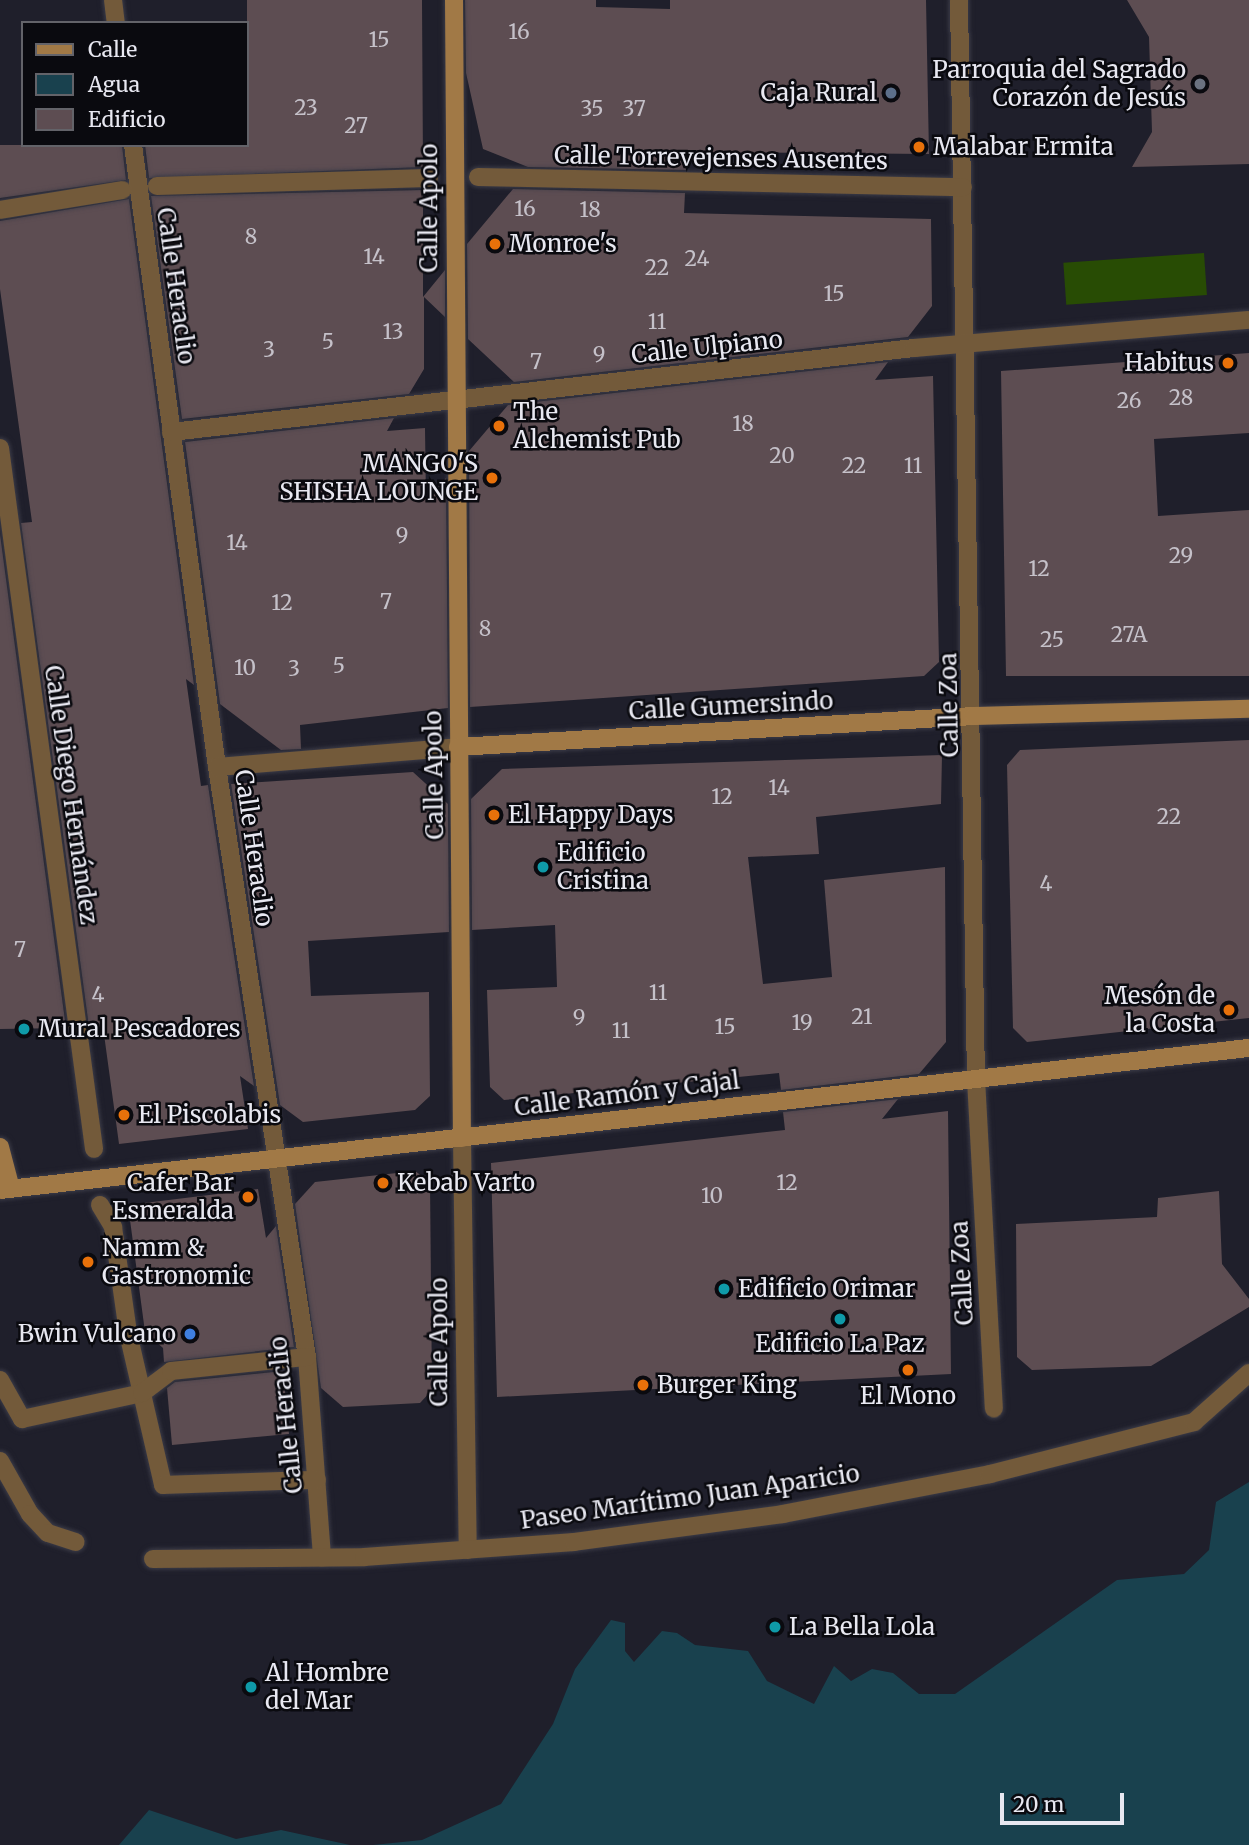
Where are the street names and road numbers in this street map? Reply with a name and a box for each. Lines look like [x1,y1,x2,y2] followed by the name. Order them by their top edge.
[554,141,888,175] street label: Calle Torrevejenses Ausentes
[415,143,443,273] street label: Calle Apolo
[151,206,201,366] street label: Calle Heraclio
[630,325,784,369] street label: Calle Ulpiano
[934,652,964,758] street label: Calle Zoa
[39,664,103,926] street label: Calle Diego Hernández
[628,686,834,726] street label: Calle Gumersindo
[418,710,450,840] street label: Calle Apolo
[229,768,279,928] street label: Calle Heraclio
[513,1066,741,1122] street label: Calle Ramón y Cajal
[945,1220,979,1326] street label: Calle Zoa
[425,1277,453,1407] street label: Calle Apolo
[263,1335,309,1495] street label: Calle Heraclio
[519,1459,861,1535] street label: Paseo Marítimo Juan Aparicio

